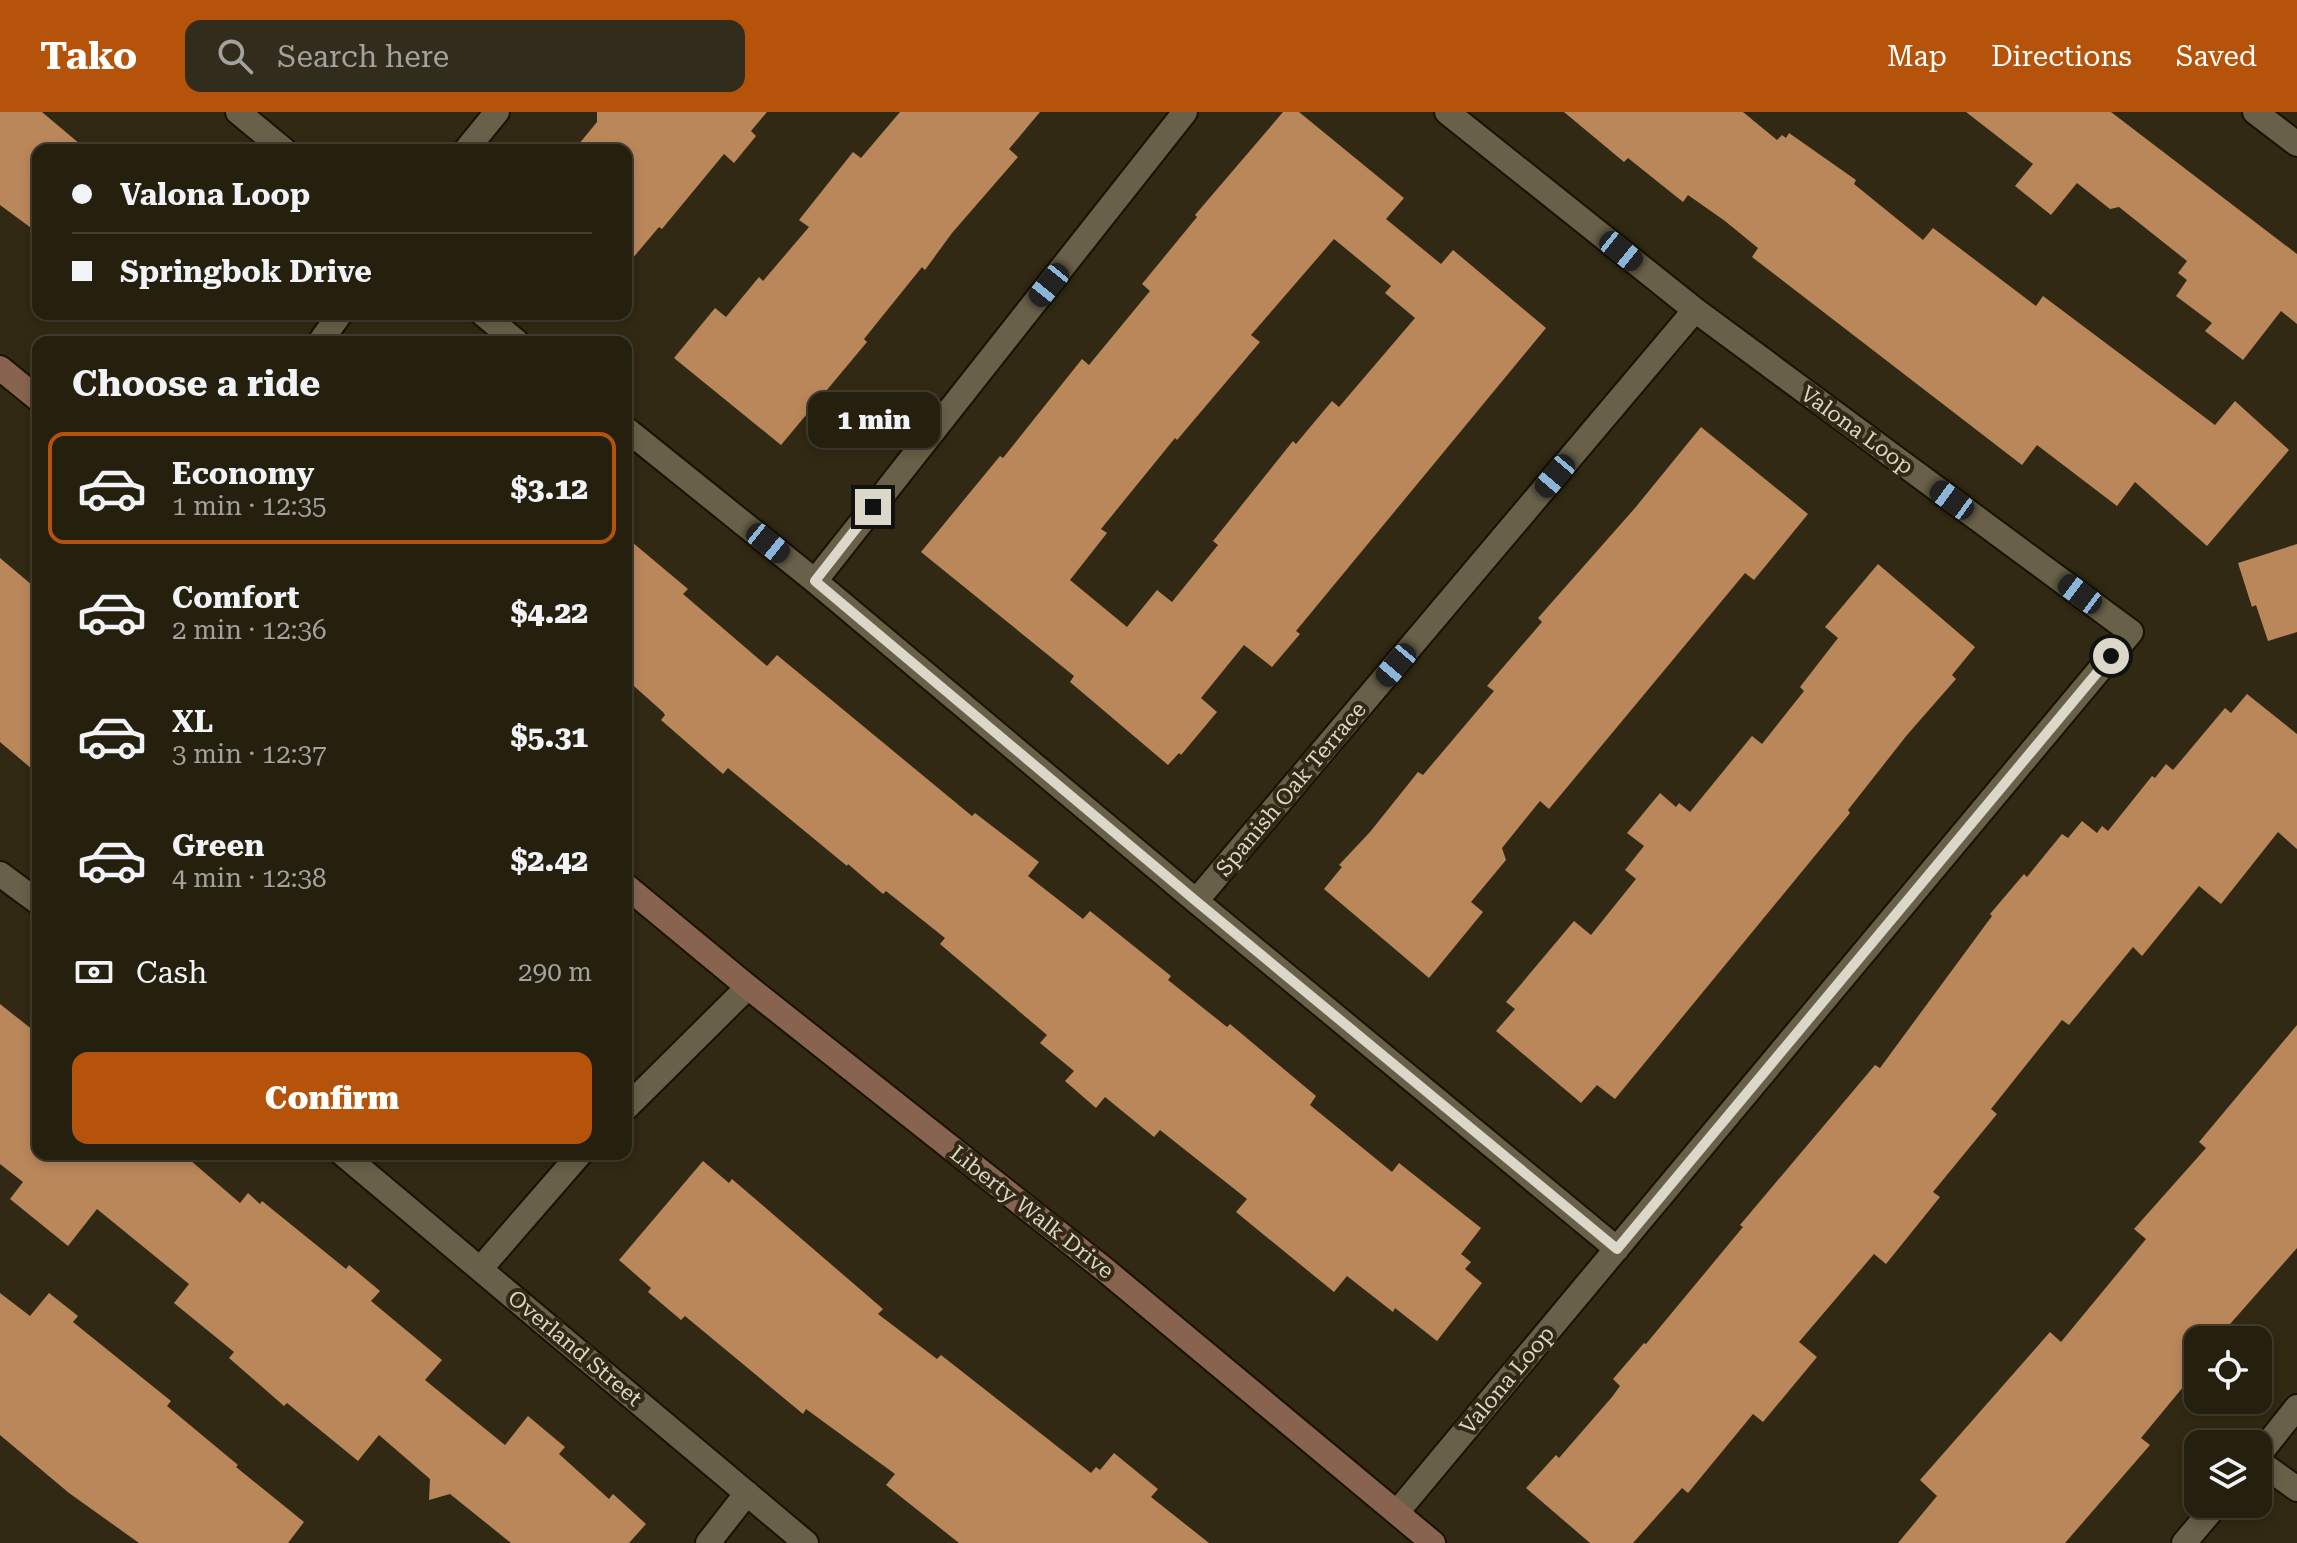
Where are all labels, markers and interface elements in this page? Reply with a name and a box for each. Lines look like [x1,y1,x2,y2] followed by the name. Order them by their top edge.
[185,20,745,92] search box
[40,34,137,78] text: Tako
[213,34,257,78] icon: search
[277,39,449,74] text: Search here
[1887,40,1947,73] text: Map
[1991,40,2132,73] text: Directions
[2176,40,2257,73] text: Saved
[120,177,310,212] text: Valona Loop
[1595,227,1647,275] car
[120,254,372,289] text: Springbok Drive
[1025,259,1073,311] car
[72,363,320,405] text: Choose a ride
[1796,381,1918,479] street label: Valona Loop
[807,391,939,447] callout: 1 min
[837,405,911,435] text: 1 min
[1530,450,1580,502] car
[76,452,148,524] icon: car
[172,456,314,491] text: Economy
[511,471,588,506] text: $3.12
[1926,476,1978,524] car
[855,489,891,525] route end
[172,491,327,521] text: 1 min · 12:35
[742,519,794,567] car
[2054,570,2106,618] car
[76,576,148,648] icon: car
[172,580,299,615] text: Comfort
[511,595,588,630] text: $4.22
[172,615,327,645] text: 2 min · 12:36
[2093,638,2129,674] route start
[1371,639,1421,691] car
[1211,697,1371,881] street label: Spanish Oak Terrace
[76,700,148,772] icon: car
[172,704,213,739] text: XL
[511,719,588,754] text: $5.31
[172,739,327,769] text: 3 min · 12:37
[76,824,148,896] icon: car
[172,828,264,863] text: Green
[511,843,588,878] text: $2.42
[172,863,327,893] text: 4 min · 12:38
[72,950,116,994] icon: cash
[136,955,207,990] text: Cash
[518,957,592,987] text: 290 m
[72,1052,592,1144] button: Confirm
[945,1140,1119,1284] street label: Liberty Walk Drive
[503,1285,647,1411] street label: Overland Street
[1455,1321,1559,1439] street label: Valona Loop
[2184,1326,2272,1518] map controls
[2184,1326,2272,1414] button: locate
[2184,1430,2272,1518] button: layers

